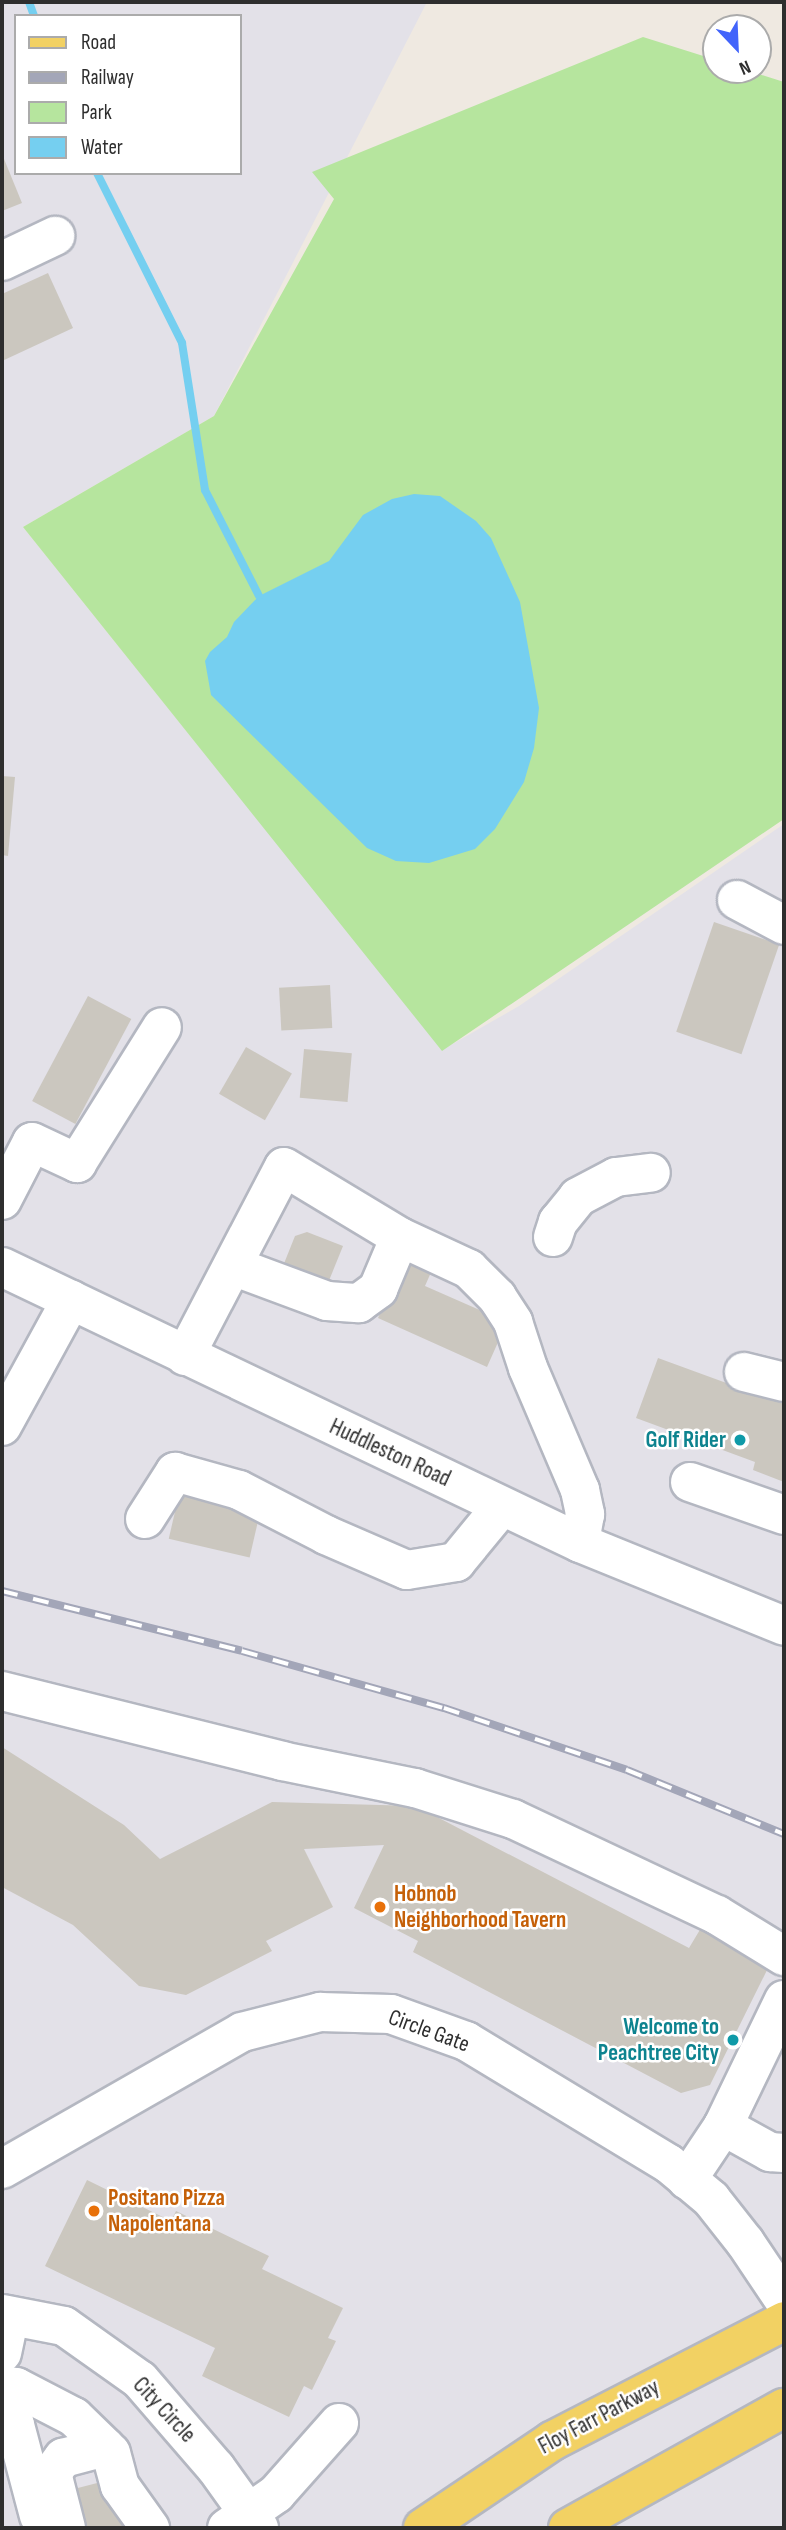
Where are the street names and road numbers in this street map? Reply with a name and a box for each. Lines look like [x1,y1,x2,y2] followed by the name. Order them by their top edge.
[325,1413,455,1493] street label: Huddleston Road
[385,2004,473,2058] street label: Circle Gate
[127,2372,201,2448] street label: City Circle
[534,2374,664,2460] street label: Floy Farr Parkway

